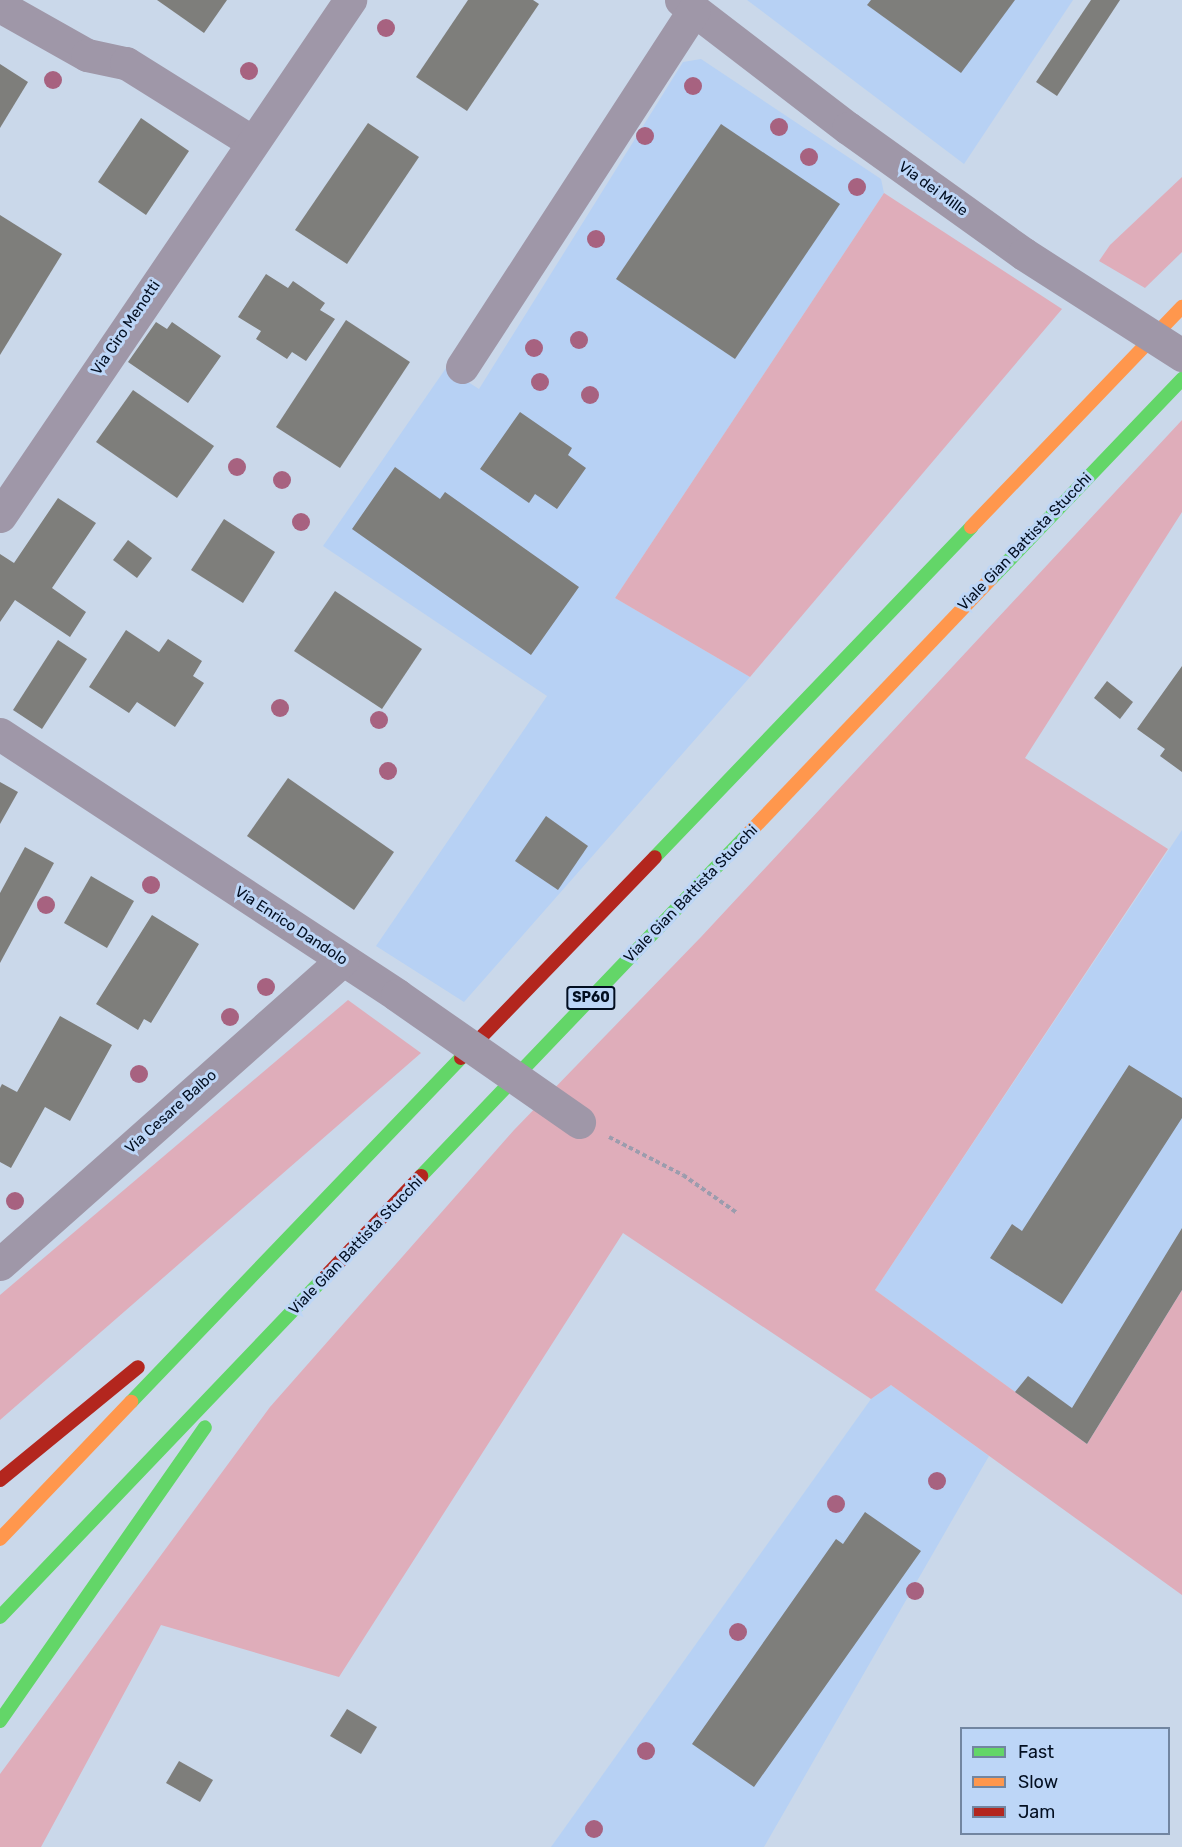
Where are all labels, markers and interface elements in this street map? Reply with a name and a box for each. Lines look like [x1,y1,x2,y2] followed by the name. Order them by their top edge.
[895,158,971,220] street label: Via dei Mille
[88,277,164,379] street label: Via Ciro Menotti
[954,469,1096,615] street label: Viale Gian Battista Stucchi
[620,821,762,967] street label: Viale Gian Battista Stucchi
[231,883,351,969] street label: Via Enrico Dandolo
[566,987,616,1009] road number: SP60
[122,1066,220,1158] street label: Via Cesare Balbo
[285,1173,427,1319] street label: Viale Gian Battista Stucchi
[960,1727,1170,1835] legend
[1018,1741,1054,1763] text: Fast
[1018,1771,1058,1793] text: Slow
[1018,1801,1055,1823] text: Jam

